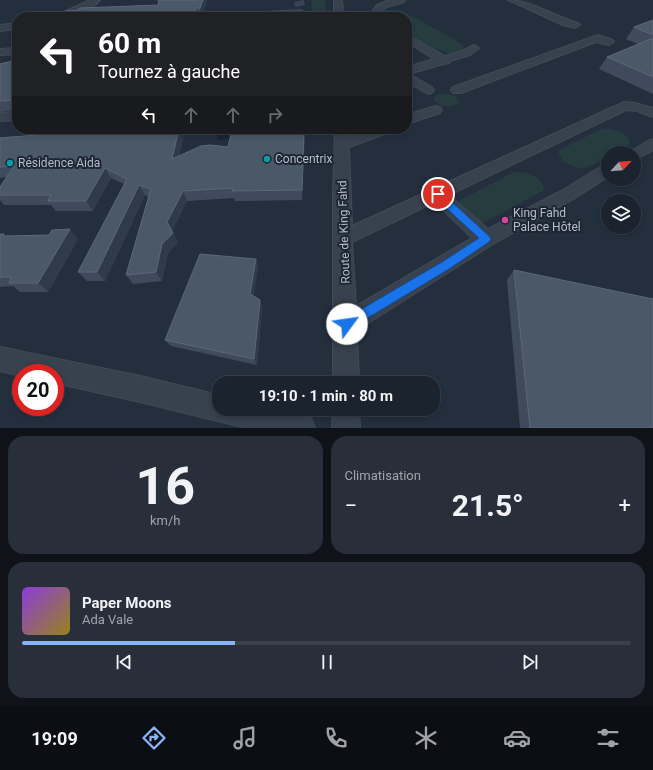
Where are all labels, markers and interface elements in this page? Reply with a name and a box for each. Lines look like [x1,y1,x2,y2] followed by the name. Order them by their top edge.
[98,27,161,60] text: 60 m
[32,28,84,80] icon: left
[98,61,240,82] text: Tournez à gauche
[138,104,160,126] icon: left
[180,104,202,126] icon: ahead
[222,104,244,126] icon: ahead
[264,104,286,126] icon: right
[601,146,641,186] north arrow
[601,146,641,234] map controls
[275,152,332,166] place label: Concentrix
[262,154,272,164] marker: Concentrix
[18,156,100,170] place label: Résidence Aida
[5,158,15,168] marker: Résidence Aida
[421,177,455,211] pin
[335,180,353,284] street label: Route de King Fahd
[427,183,449,205] icon: arrive
[601,194,641,234] button: layers
[513,206,581,234] place label: King Fahd Palace Hôtel
[500,215,510,225] marker: King Fahd Palace Hôtel
[326,303,368,345] position arrow
[12,364,64,416] speed limit sign: 20
[259,387,393,405] text: 19:10 · 1 min · 80 m
[135,456,195,517] text: 16
[345,468,421,483] text: Climatisation
[452,488,524,523] text: 21.5°
[345,493,357,518] text: −
[619,493,631,518] text: +
[150,513,181,528] text: km/h
[82,594,172,612] text: Paper Moons
[82,612,133,627] text: Ada Vale
[113,651,135,673] icon: previous
[316,651,338,673] icon: pause
[519,651,541,673] icon: next
[140,724,168,752] icon: directions
[231,724,259,752] icon: music
[322,724,350,752] icon: phone
[412,724,440,752] icon: climate
[503,724,531,752] icon: car
[594,724,622,752] icon: filters
[31,728,78,749] text: 19:09

